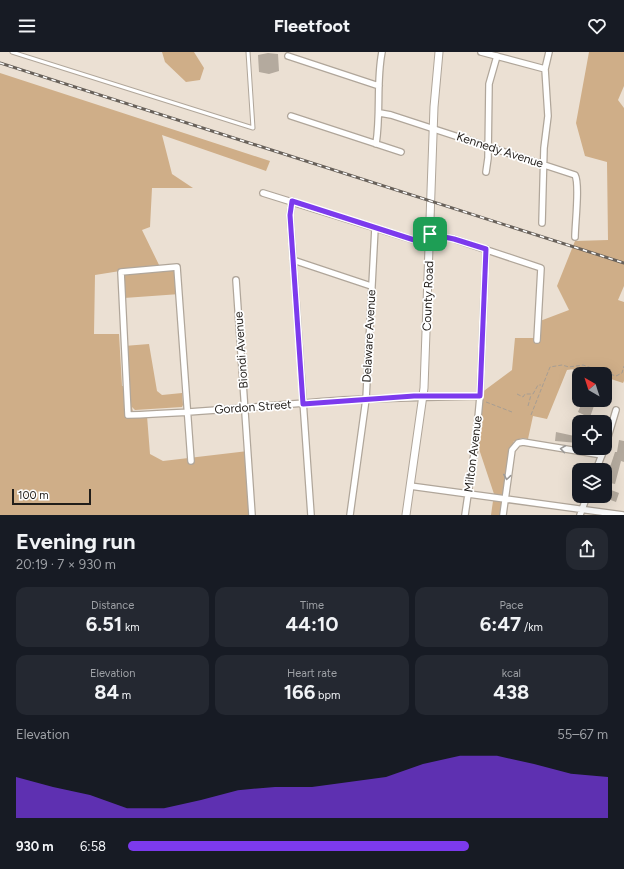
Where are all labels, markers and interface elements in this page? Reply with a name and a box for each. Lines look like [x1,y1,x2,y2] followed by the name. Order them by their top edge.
[16,15,38,37] icon: menu
[274,15,350,37] text: Fleetfoot
[586,15,608,37] icon: heart
[455,129,546,171] street label: Kennedy Avenue
[413,217,447,251] pin
[419,223,441,245] icon: arrive
[420,261,436,331] street label: County Road
[360,289,378,383] street label: Delaware Avenue
[231,311,251,389] street label: Biondi Avenue
[572,367,612,407] north arrow
[572,367,612,503] map controls
[214,397,293,417] street label: Gordon Street
[461,414,485,493] street label: Milton Avenue
[572,415,612,455] button: locate
[560,445,566,454] one-way arrow
[572,463,612,503] button: layers
[503,474,512,481] one-way arrow
[12,487,91,506] scale bar
[18,489,49,502] text: 100 m
[16,528,136,555] text: Evening run
[566,528,608,570] button: share
[16,557,116,572] text: 20:19 · 7 × 930 m
[91,599,134,612] text: Distance
[300,599,324,612] text: Time
[499,599,523,612] text: Pace
[86,612,122,636] text: 6.51
[286,612,338,636] text: 44:10
[480,612,521,636] text: 6:47
[122,621,140,634] text: km
[521,621,543,634] text: /km
[90,667,135,680] text: Elevation
[287,667,337,680] text: Heart rate
[502,667,521,680] text: kcal
[94,680,119,704] text: 84
[284,680,315,704] text: 166
[493,680,529,704] text: 438
[119,689,131,702] text: m
[315,689,340,702] text: bpm
[16,727,69,742] text: Elevation
[557,727,608,742] text: 55–67 m
[16,839,54,854] text: 930 m
[80,839,106,854] text: 6:58

